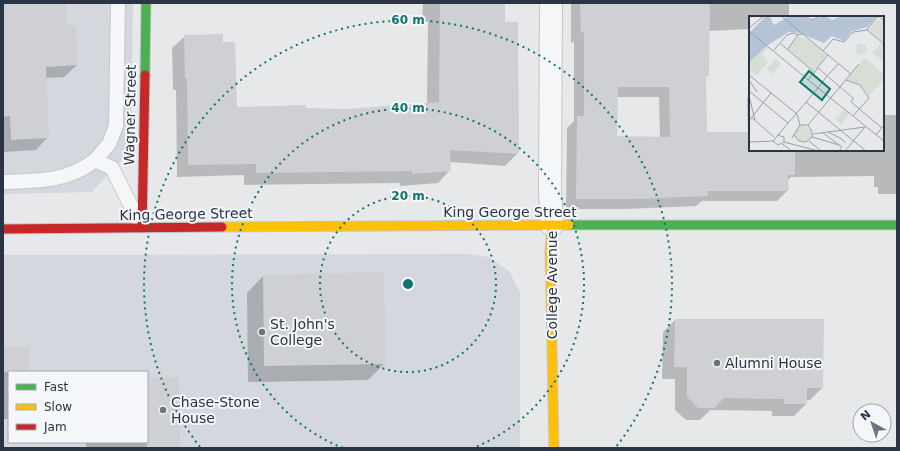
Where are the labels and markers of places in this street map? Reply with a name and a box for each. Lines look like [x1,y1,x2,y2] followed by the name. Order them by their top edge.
[401,277,415,291] centre of rings
[270,316,335,348] place label: St. John's College
[257,327,267,337] marker: St. John's College
[725,355,822,371] place label: Alumni House
[712,358,722,368] marker: Alumni House
[171,394,260,426] place label: Chase-Stone House
[158,405,168,415] marker: Chase-Stone House

